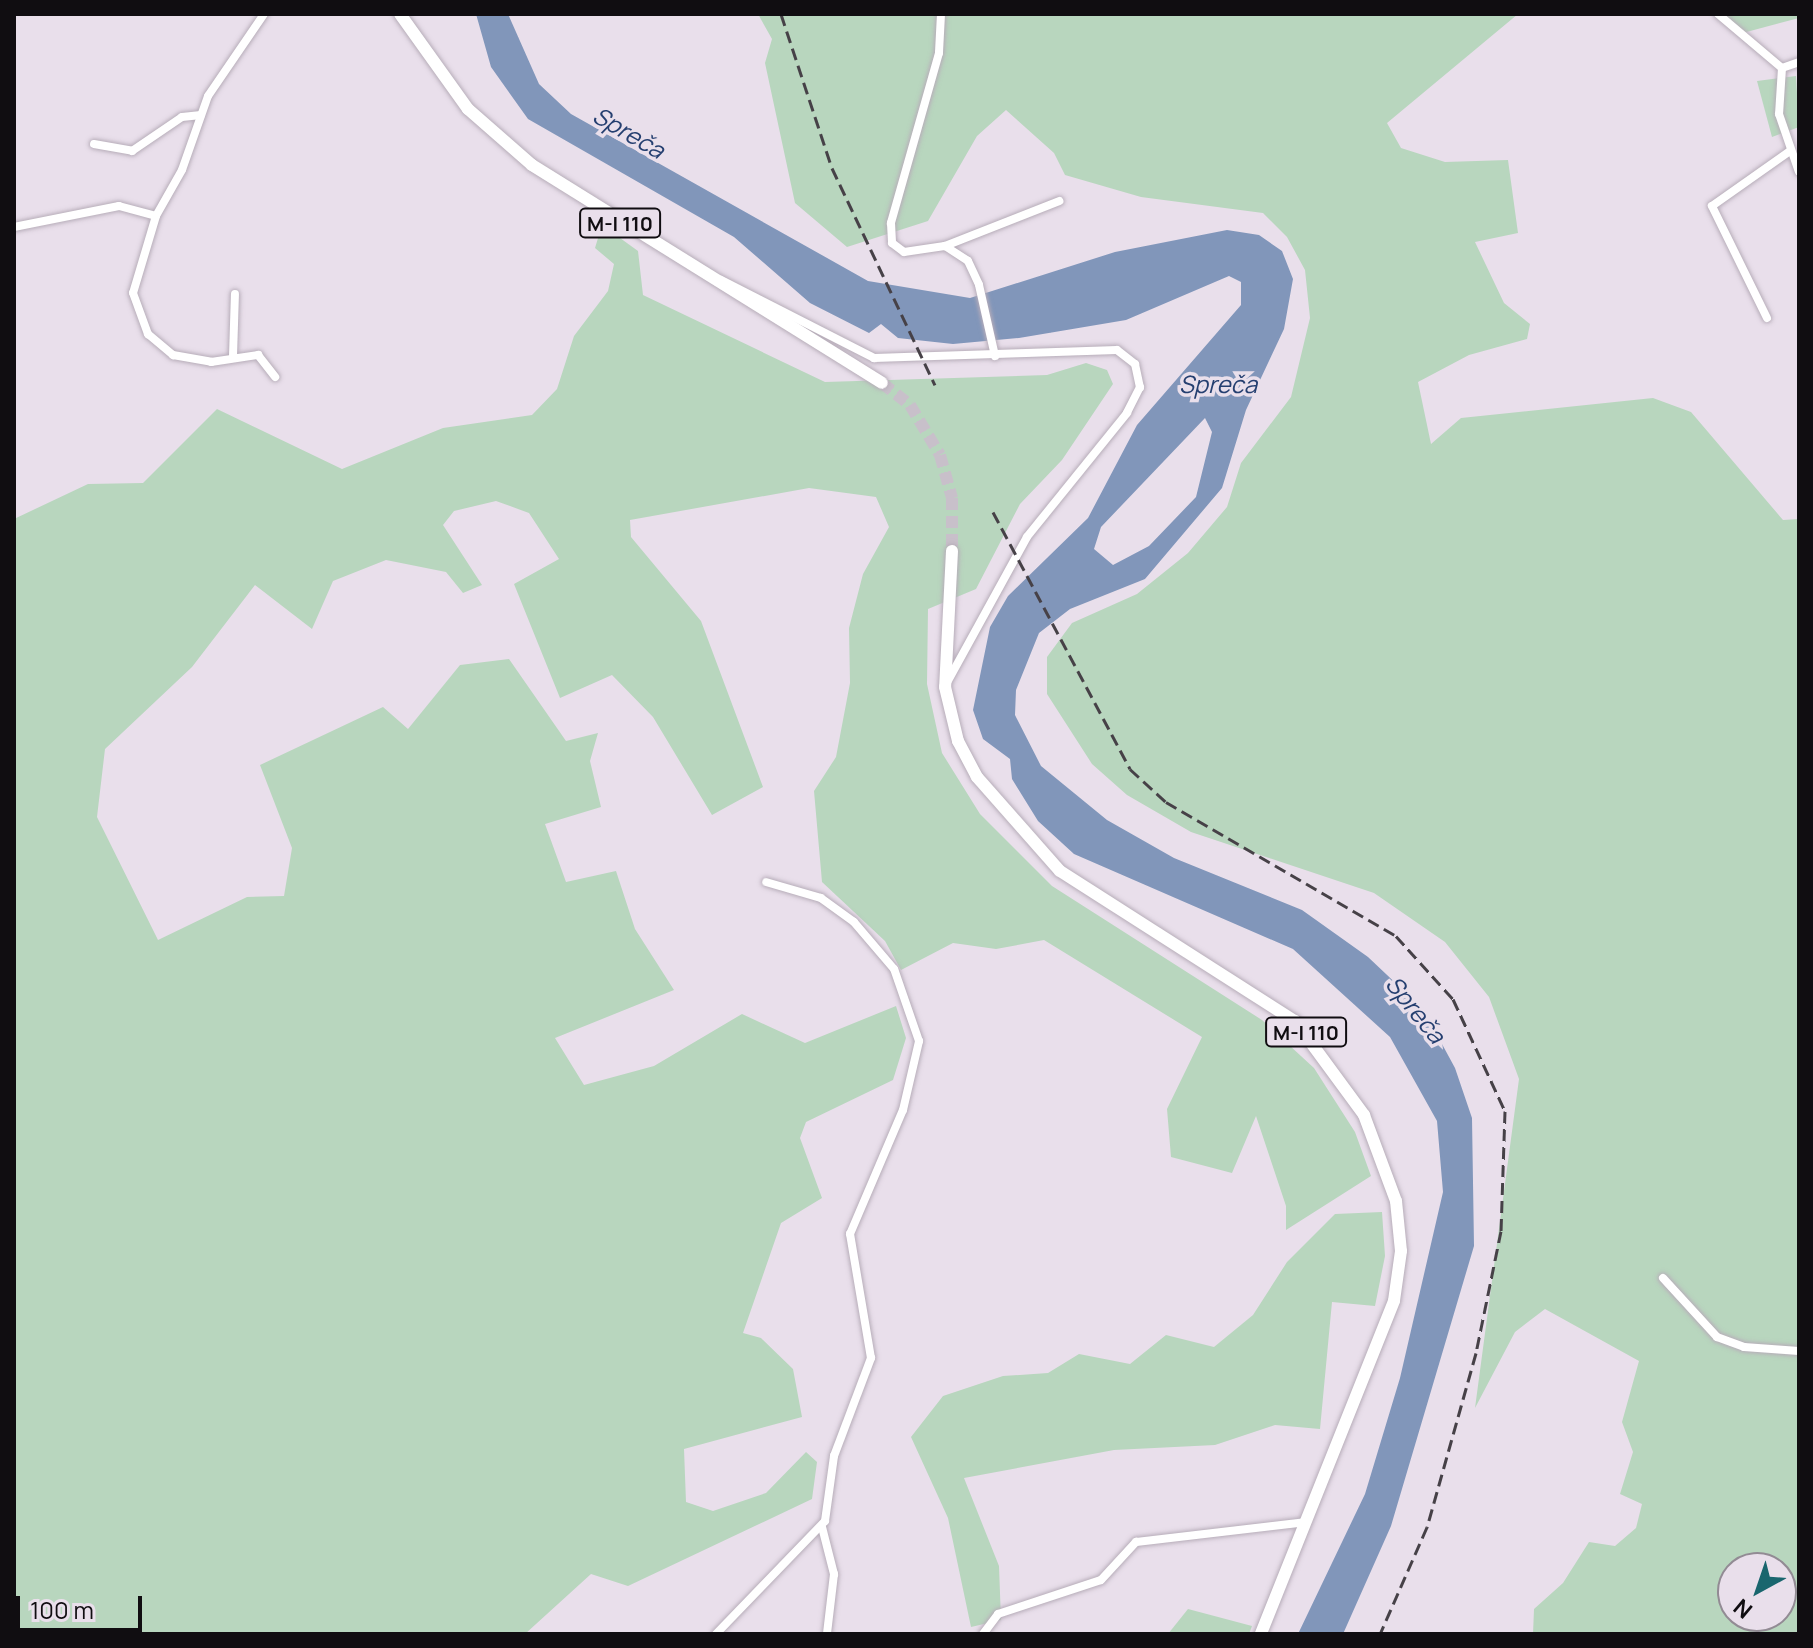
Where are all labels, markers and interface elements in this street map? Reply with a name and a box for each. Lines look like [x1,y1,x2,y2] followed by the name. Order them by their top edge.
[588,100,670,164] water label: Spreča
[578,207,662,239] road number: M-I 110
[1179,370,1257,398] water label: Spreča
[1380,970,1452,1048] water label: Spreča
[1264,1016,1348,1048] road number: M-I 110
[1717,1552,1797,1632] north arrow
[20,1580,146,1630] scale bar
[1727,1592,1759,1625] text: N
[30,1593,94,1626] text: 100 m

